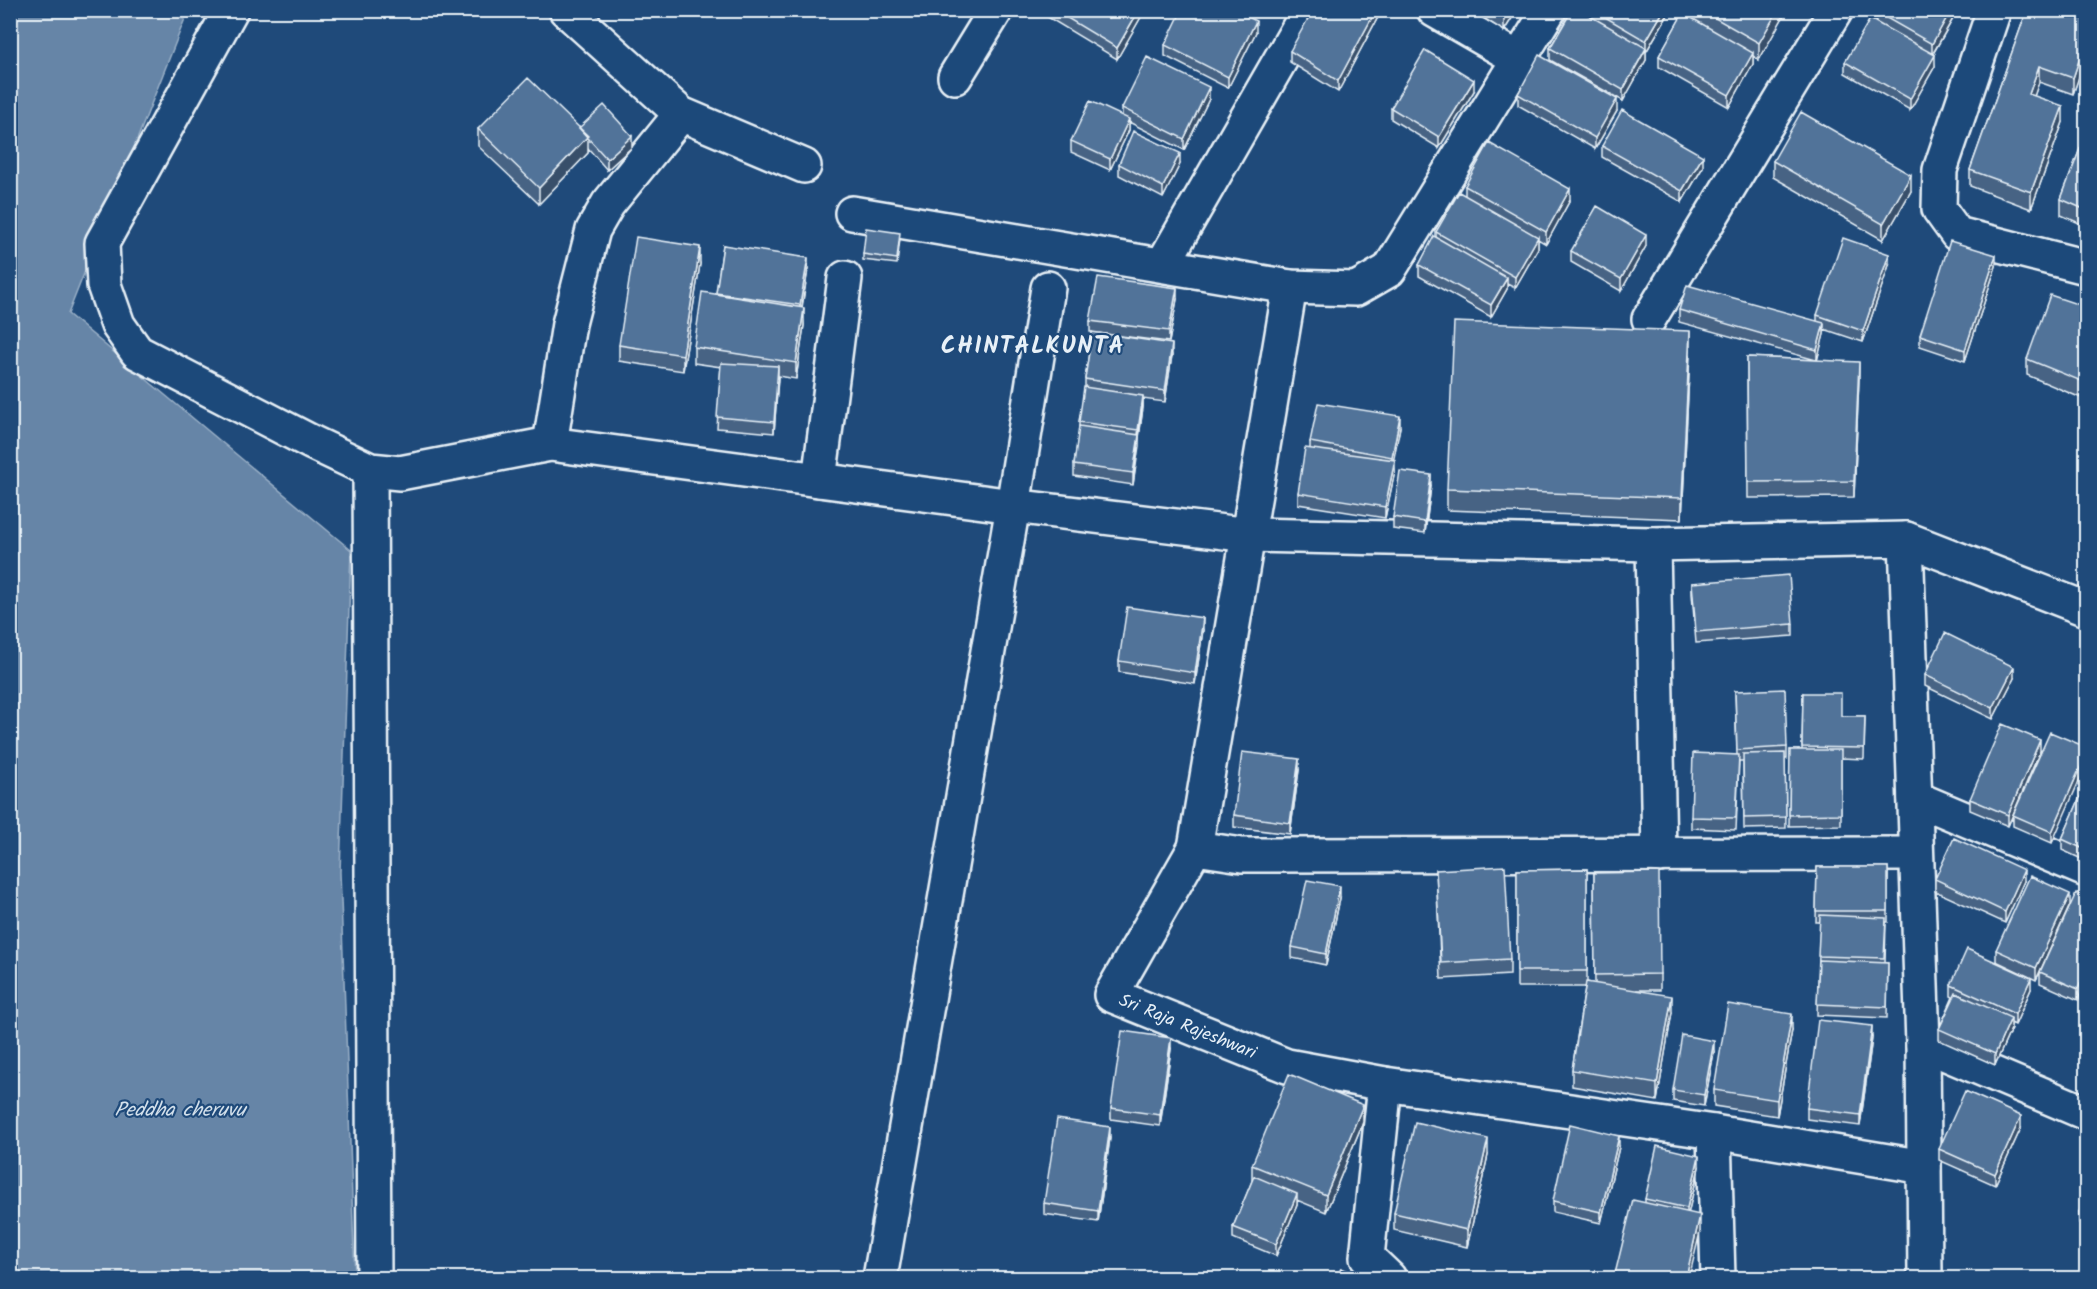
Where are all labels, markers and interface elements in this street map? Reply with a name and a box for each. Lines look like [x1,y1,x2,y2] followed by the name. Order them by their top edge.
[941,327,1125,366] district label: CHINTALKUNTA
[1114,987,1261,1068] street label: Sri Raja Rajeshwari
[115,1095,248,1127] water label: Peddha cheruvu

